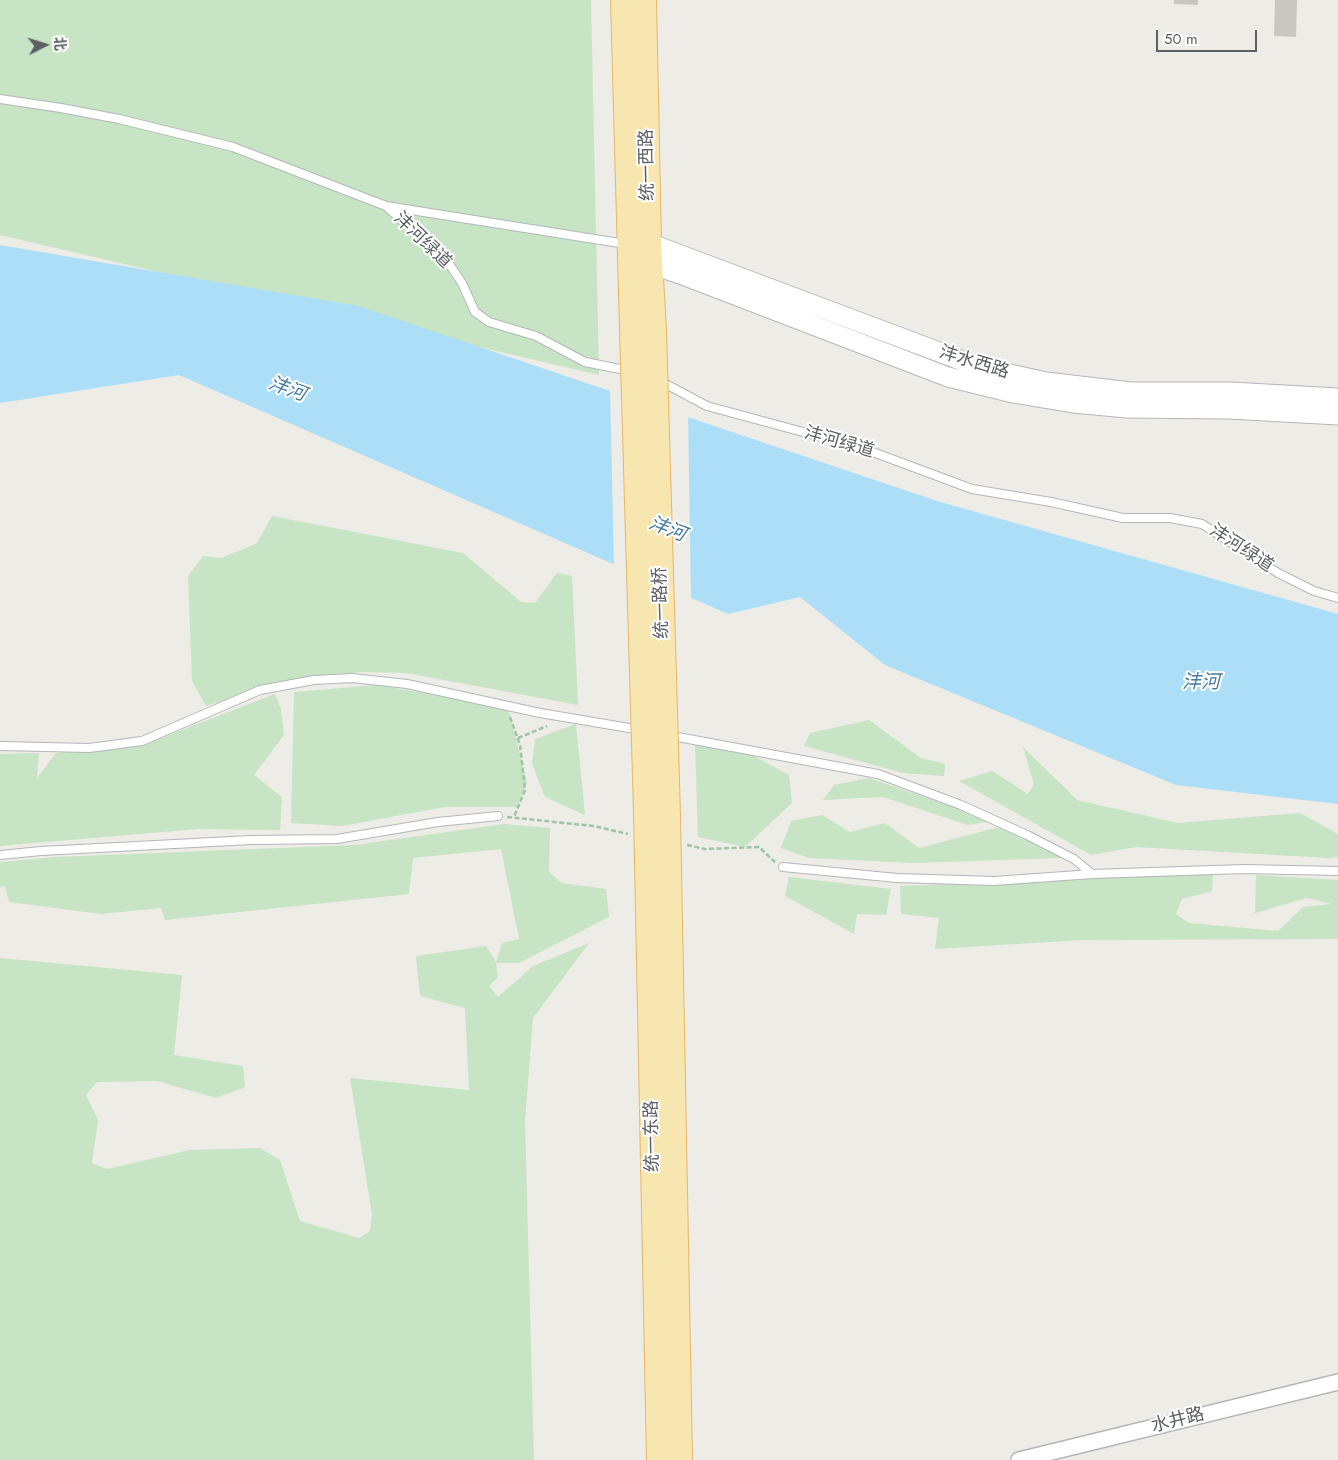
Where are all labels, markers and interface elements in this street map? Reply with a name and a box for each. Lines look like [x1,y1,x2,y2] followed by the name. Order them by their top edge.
[20,20,70,70] north arrow
[1158,20,1259,52] scale bar
[1164,28,1198,50] text: 50 m
[49,36,71,52] text: 北
[637,129,659,201] street label: 统一西路
[389,208,455,274] street label: 沣河绿道
[936,342,1012,384] street label: 沣水西路
[265,373,309,407] water label: 沣河
[801,423,877,463] street label: 沣河绿道
[645,513,689,547] water label: 沣河
[1205,520,1277,578] street label: 沣河绿道
[650,567,674,639] street label: 统一路桥
[1182,672,1220,694] water label: 沣河
[642,1100,664,1172] street label: 统一东路
[1149,1404,1207,1438] street label: 水井路

